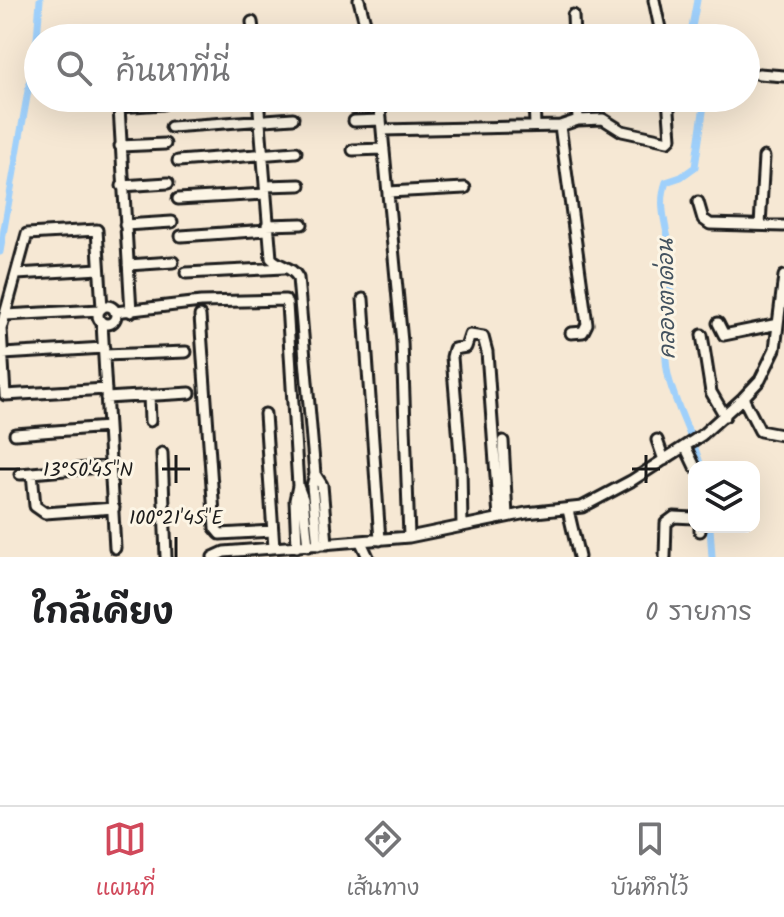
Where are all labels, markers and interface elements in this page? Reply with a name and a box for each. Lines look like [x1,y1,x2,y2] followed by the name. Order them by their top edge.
[24,24,760,112] search box
[52,46,96,90] icon: search
[116,49,230,97] text: ค้นหาที่นี่
[649,237,687,359] water label: คลองตาด่อน
[43,455,133,487] text: 13°50'45"N
[688,461,760,533] map controls
[688,461,760,533] button: layers
[129,503,224,535] text: 100°21'45"E
[32,587,174,641] text: ใกล้เคียง
[645,592,752,634] text: 0 รายการ
[96,817,155,907] tab: แผนที่
[347,817,419,907] tab: เส้นทาง
[611,817,688,907] tab: บันทึกไว้

